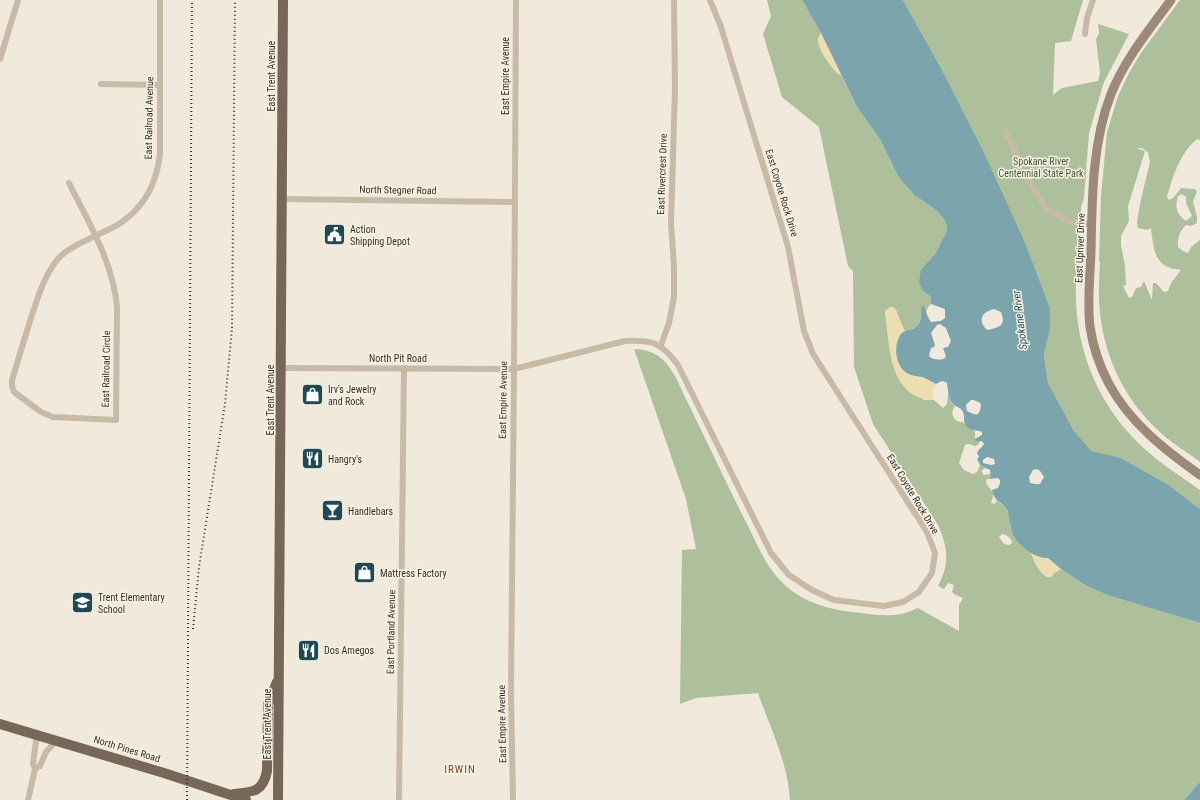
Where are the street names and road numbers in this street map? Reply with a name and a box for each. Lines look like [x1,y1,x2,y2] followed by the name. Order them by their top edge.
[500,37,511,115] street label: East Empire Avenue
[266,40,277,111] street label: East Trent Avenue
[143,76,155,160] street label: East Railroad Avenue
[655,133,669,215] street label: East Rivercrest Drive
[763,148,801,238] street label: East Coyote Rock Drive
[359,184,437,196] street label: North Stegner Road
[1073,213,1087,283] street label: East Upriver Drive
[100,330,112,407] street label: East Railroad Circle
[369,353,427,364] street label: North Pit Road
[497,361,509,439] street label: East Empire Avenue
[265,364,276,435] street label: East Trent Avenue
[885,452,941,536] street label: East Coyote Rock Drive
[385,589,397,674] street label: East Portland Avenue
[496,685,508,763] street label: East Empire Avenue
[262,688,273,759] street label: East Trent Avenue
[92,734,162,764] street label: North Pines Road

